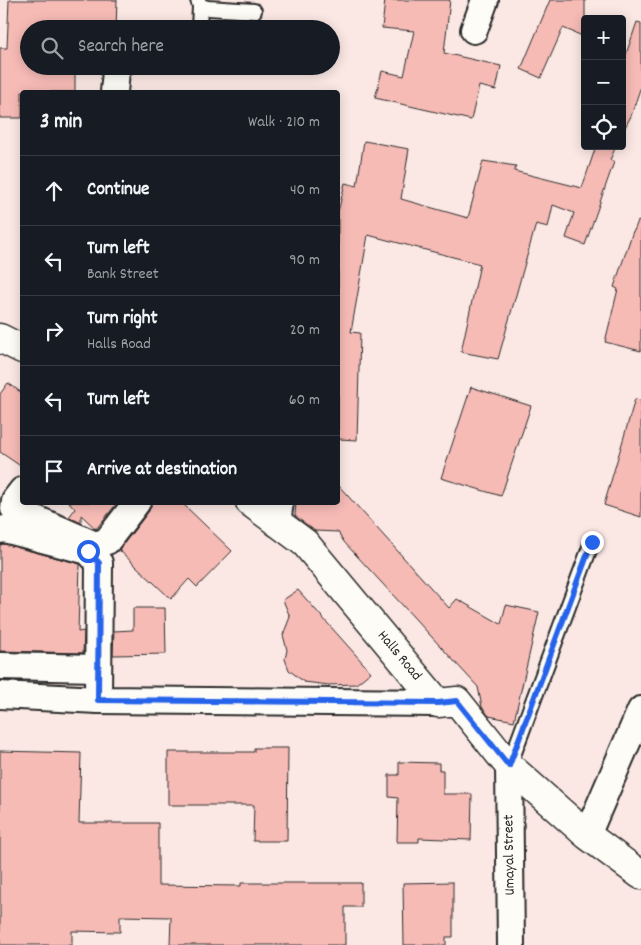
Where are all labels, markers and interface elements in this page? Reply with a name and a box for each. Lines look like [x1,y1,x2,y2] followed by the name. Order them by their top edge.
[581,15,626,150] map controls
[581,15,626,60] button: +
[20,20,340,75] search box
[38,34,66,62] icon: search
[78,34,164,61] text: Search here
[581,60,626,105] button: −
[581,105,626,150] button: locate
[40,108,82,138] text: 3 min
[248,111,320,134] text: Walk · 210 m
[40,177,68,205] icon: ahead
[87,177,149,204] text: Continue
[290,179,320,202] text: 40 m
[87,236,150,263] text: Turn left
[40,247,68,275] icon: left
[289,249,320,272] text: 90 m
[87,263,159,286] text: Bank Street
[87,306,158,333] text: Turn right
[40,317,68,345] icon: right
[290,319,320,342] text: 20 m
[87,333,151,356] text: Halls Road
[40,387,68,415] icon: left
[87,387,150,414] text: Turn left
[289,389,320,412] text: 60 m
[40,457,68,485] icon: arrive
[87,457,237,484] text: Arrive at destination
[581,531,604,554] route end
[77,540,100,563] route start
[371,626,427,686] street label: Halls Road
[498,814,522,896] street label: Umayal Street

